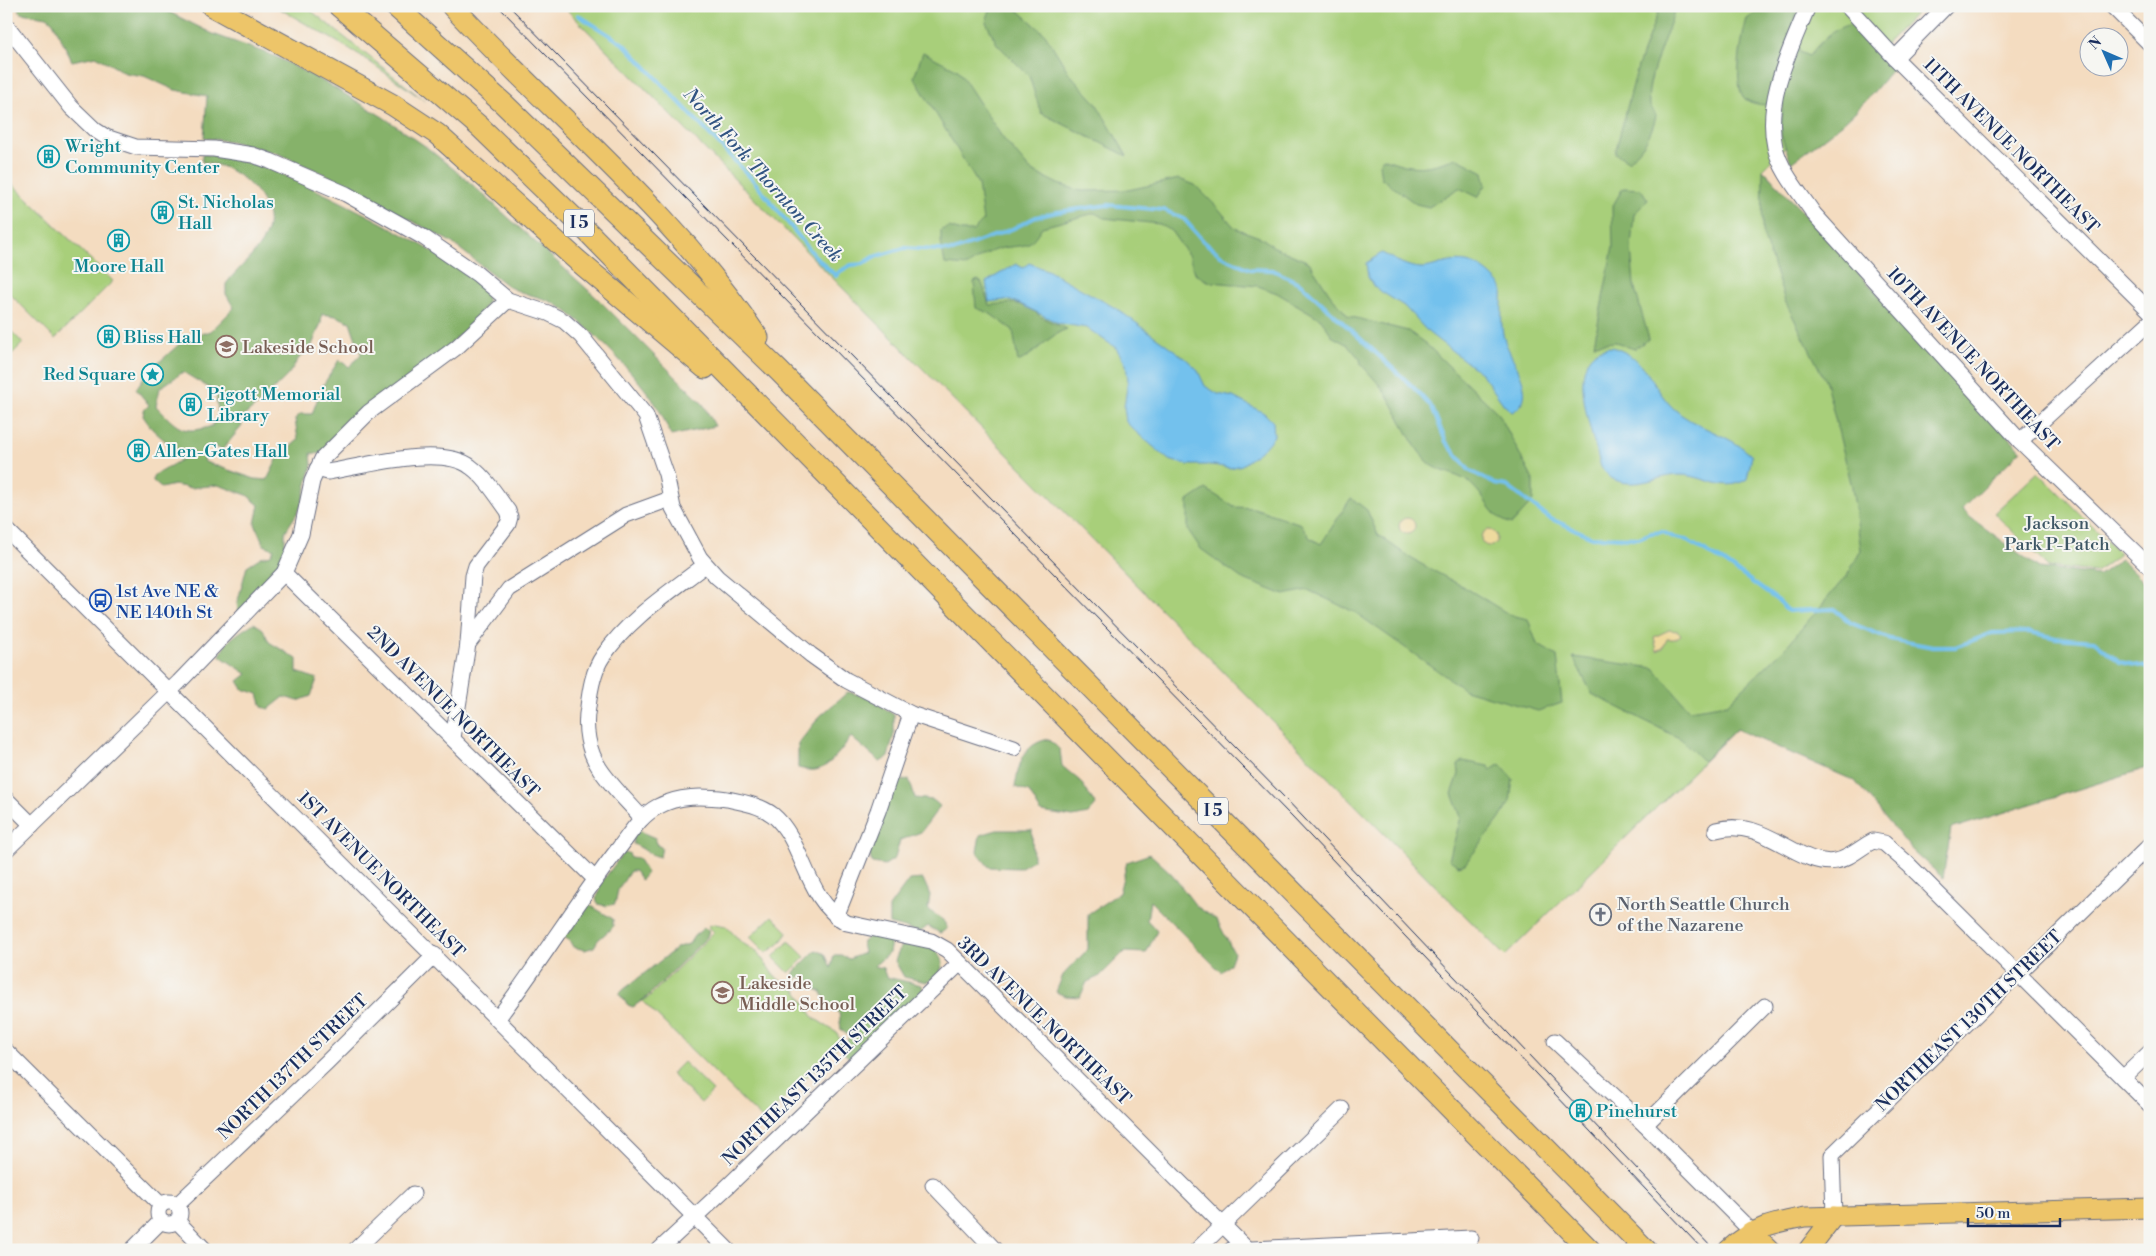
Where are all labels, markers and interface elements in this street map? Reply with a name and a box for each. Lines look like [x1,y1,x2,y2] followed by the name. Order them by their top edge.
[2078,28,2128,78] north arrow
[2085,33,2106,54] text: N
[1918,53,2104,239] street label: 11TH AVENUE NORTHEAST
[678,82,848,267] water label: North Fork Thornton Creek
[64,135,220,179] place label: Wright Community Center
[37,144,61,168] building icon: Wright Community Center
[178,191,274,235] place label: St. Nicholas Hall
[150,200,174,224] building icon: St. Nicholas Hall
[564,210,594,237] road number: I 5
[107,229,131,253] building icon: Moore Hall
[74,255,165,278] place label: Moore Hall
[1882,262,2064,456] street label: 10TH AVENUE NORTHEAST
[96,325,120,349] building icon: Bliss Hall
[123,326,202,349] place label: Bliss Hall
[214,335,238,359] school or university icon: Lakeside School
[242,336,374,359] place label: Lakeside School
[140,362,164,386] place icon: Red Square
[43,363,136,386] place label: Red Square
[207,383,341,427] place label: Pigott Memorial Library
[179,392,203,416] building icon: Pigott Memorial Library
[126,439,150,463] building icon: Allen-Gates Hall
[153,440,289,463] place label: Allen-Gates Hall
[2004,512,2110,556] park label: Jackson Park P-Patch
[116,580,219,624] place label: 1st Ave NE & NE 140th St
[88,589,112,613] bus stop icon: 1st Ave NE & NE 140th St
[362,621,544,803] street label: 2ND AVENUE NORTHEAST
[293,787,470,964] street label: 1ST AVENUE NORTHEAST
[1198,798,1228,824] road number: I 5
[1617,893,1790,937] place label: North Seattle Church of the Nazarene
[1589,902,1613,926] church icon: North Seattle Church of the Nazarene
[1871,925,2068,1116] street label: NORTHEAST 130TH STREET
[952,932,1136,1110] street label: 3RD AVENUE NORTHEAST
[739,972,856,1016] place label: Lakeside Middle School
[711,981,735,1005] school or university icon: Lakeside Middle School
[717,981,913,1171] street label: NORTHEAST 135TH STREET
[213,989,373,1145] street label: NORTH 137TH STREET
[1568,1099,1592,1123] building icon: Pinehurst
[1596,1100,1678,1123] place label: Pinehurst
[1968,1196,2061,1228] scale bar
[1976,1204,2010,1223] text: 50 m

